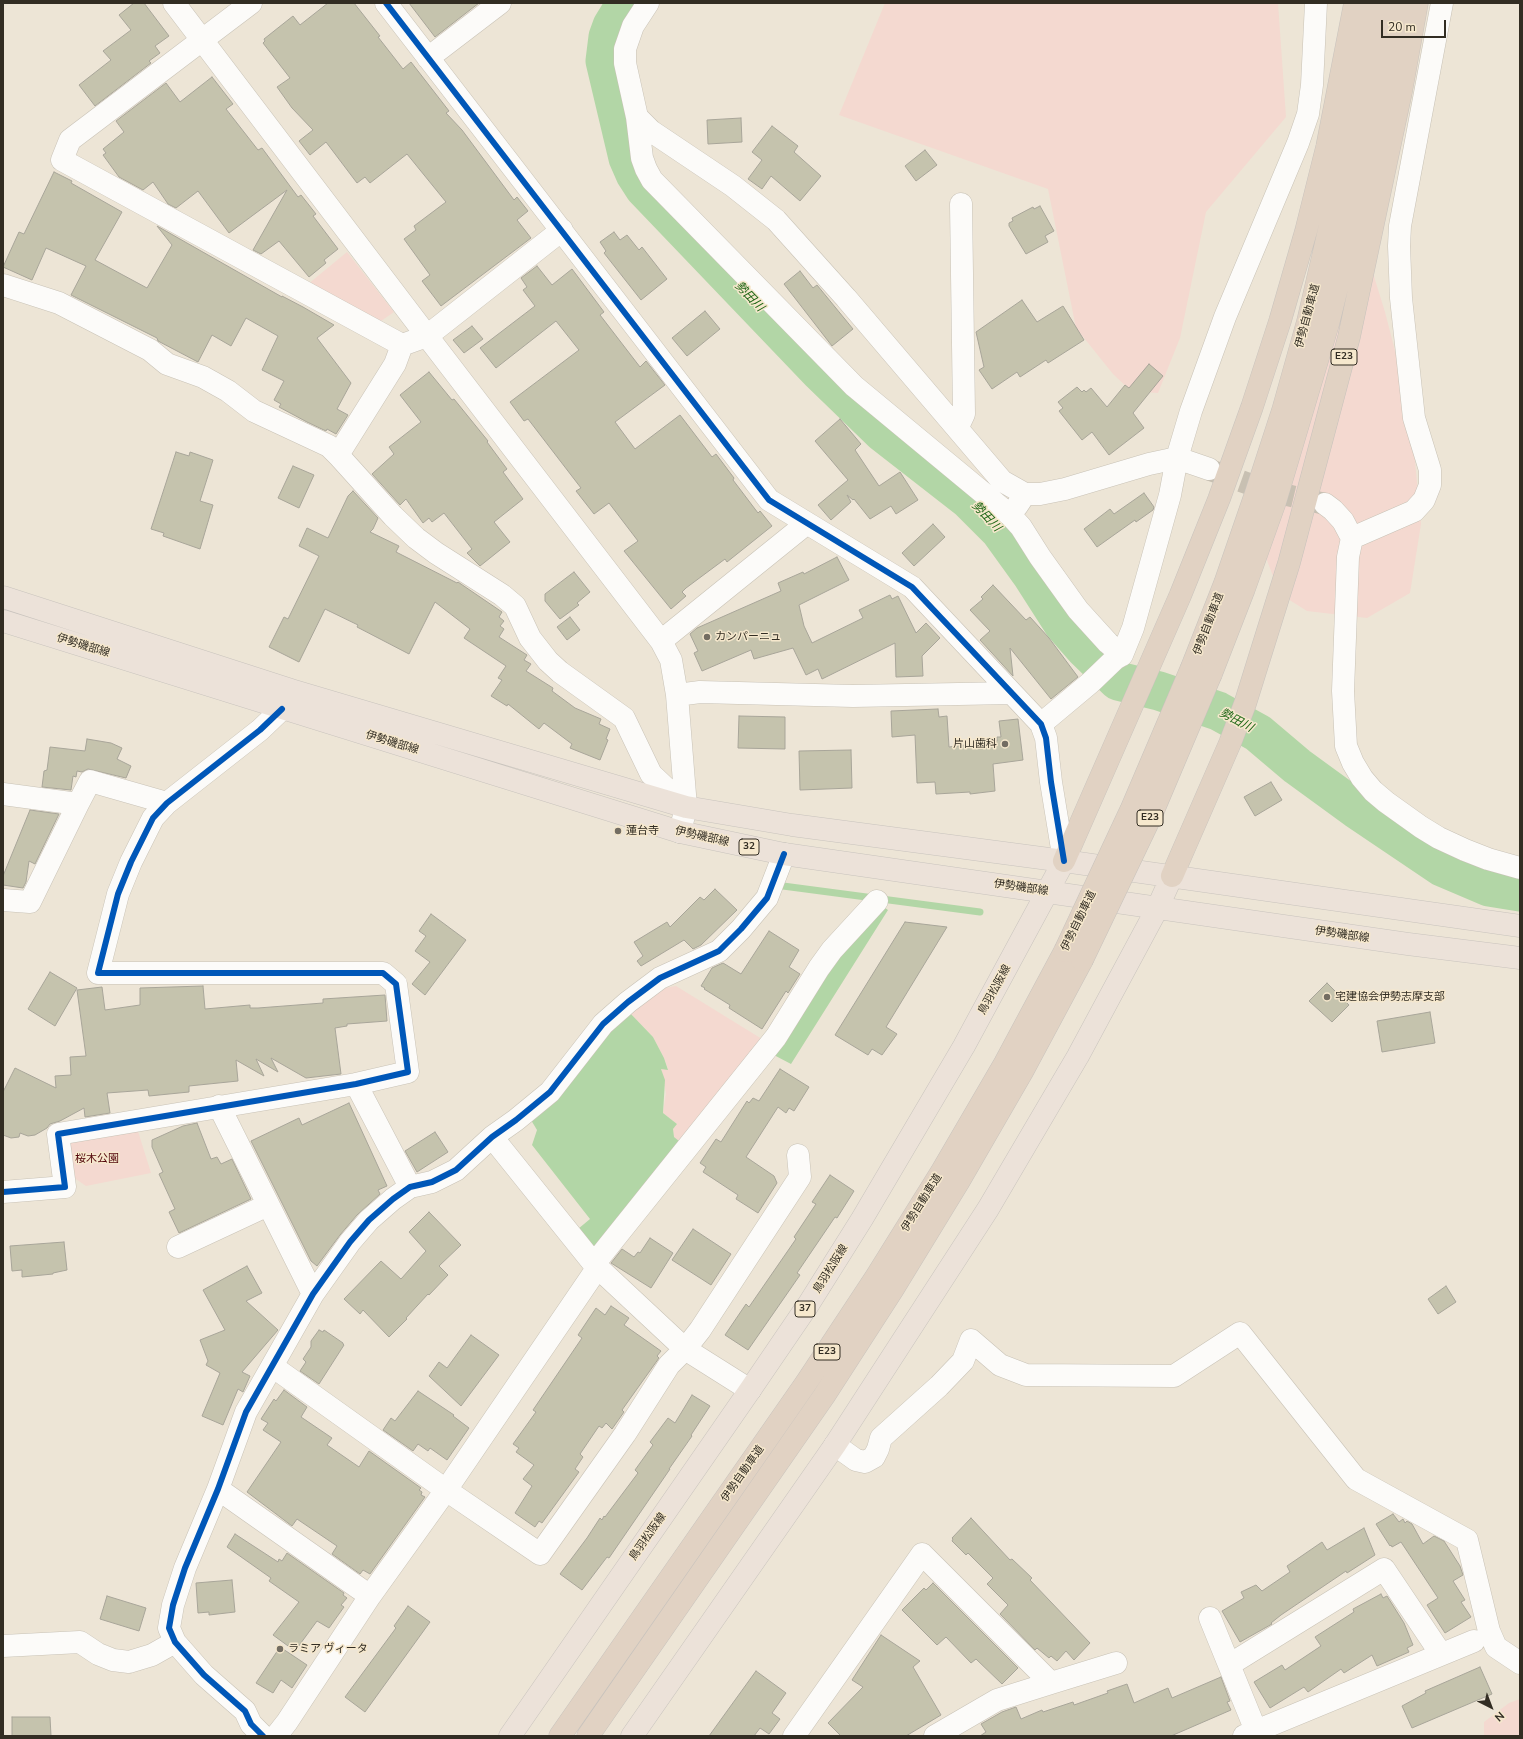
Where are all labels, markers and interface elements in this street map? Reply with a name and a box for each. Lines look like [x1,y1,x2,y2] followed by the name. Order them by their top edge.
[1383,12,1448,38] scale bar
[1388,19,1416,35] text: 20 m
[731,279,767,315] water label: 勢田川
[1293,282,1323,350] street label: 伊勢自動車道
[1331,349,1357,365] road number: E23
[968,499,1004,535] water label: 勢田川
[1191,591,1227,657] street label: 伊勢自動車道
[715,630,781,644] place label: カンパーニュ
[55,632,111,660] street label: 伊勢磯部線
[702,632,712,642] marker: カンパーニュ
[1217,706,1255,736] water label: 勢田川
[364,729,420,757] street label: 伊勢磯部線
[953,737,997,751] place label: 片山歯科
[1000,739,1010,749] marker: 片山歯科
[1137,810,1163,826] road number: E23
[626,824,659,838] place label: 蓮台寺
[674,824,730,850] street label: 伊勢磯部線
[613,826,623,836] marker: 蓮台寺
[739,839,759,855] road number: 32
[993,878,1049,898] street label: 伊勢磯部線
[1059,888,1099,954] street label: 伊勢自動車道
[1314,925,1370,945] street label: 伊勢磯部線
[976,963,1014,1017] street label: 鳥羽松阪線
[1335,990,1445,1004] place label: 宅建協会伊勢志摩支部
[1322,992,1332,1002] marker: 宅建協会伊勢志摩支部
[75,1152,119,1166] park label: 桜木公園
[899,1172,945,1234] street label: 伊勢自動車道
[811,1242,851,1296] street label: 鳥羽松阪線
[795,1301,815,1317] road number: 37
[814,1344,840,1360] road number: E23
[719,1443,767,1505] street label: 伊勢自動車道
[627,1511,669,1563] street label: 鳥羽松阪線
[288,1642,368,1656] place label: ラミア ヴィータ
[275,1644,285,1654] marker: ラミア ヴィータ
[1471,1687,1511,1727] north arrow
[1491,1708,1507,1725] text: N

